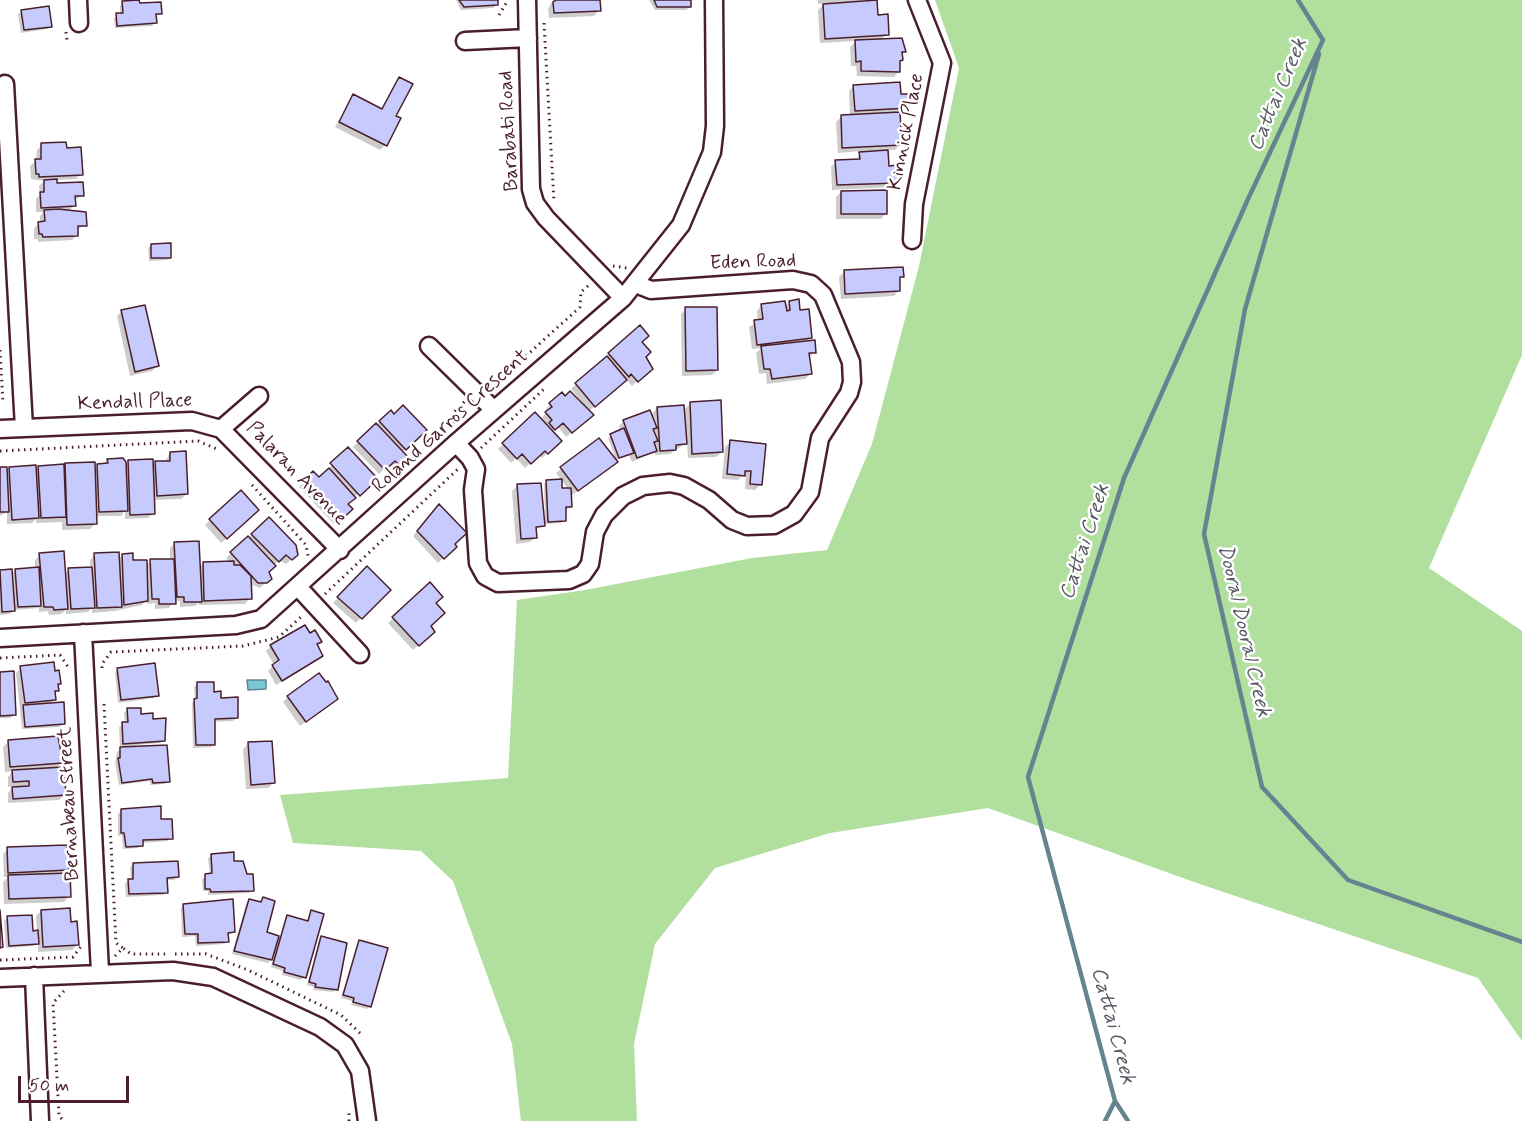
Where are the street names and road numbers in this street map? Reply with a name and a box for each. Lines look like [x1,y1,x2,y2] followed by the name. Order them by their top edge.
[495,70,525,192] street label: Barabati Road
[884,72,930,192] street label: Kinnick Place
[709,249,797,277] street label: Eden Road
[368,345,534,499] street label: Roland Garros Crescent
[77,389,193,417] street label: Kendall Place
[240,417,352,531] street label: Palaran Avenue
[54,726,86,882] street label: Bernabeau Street

